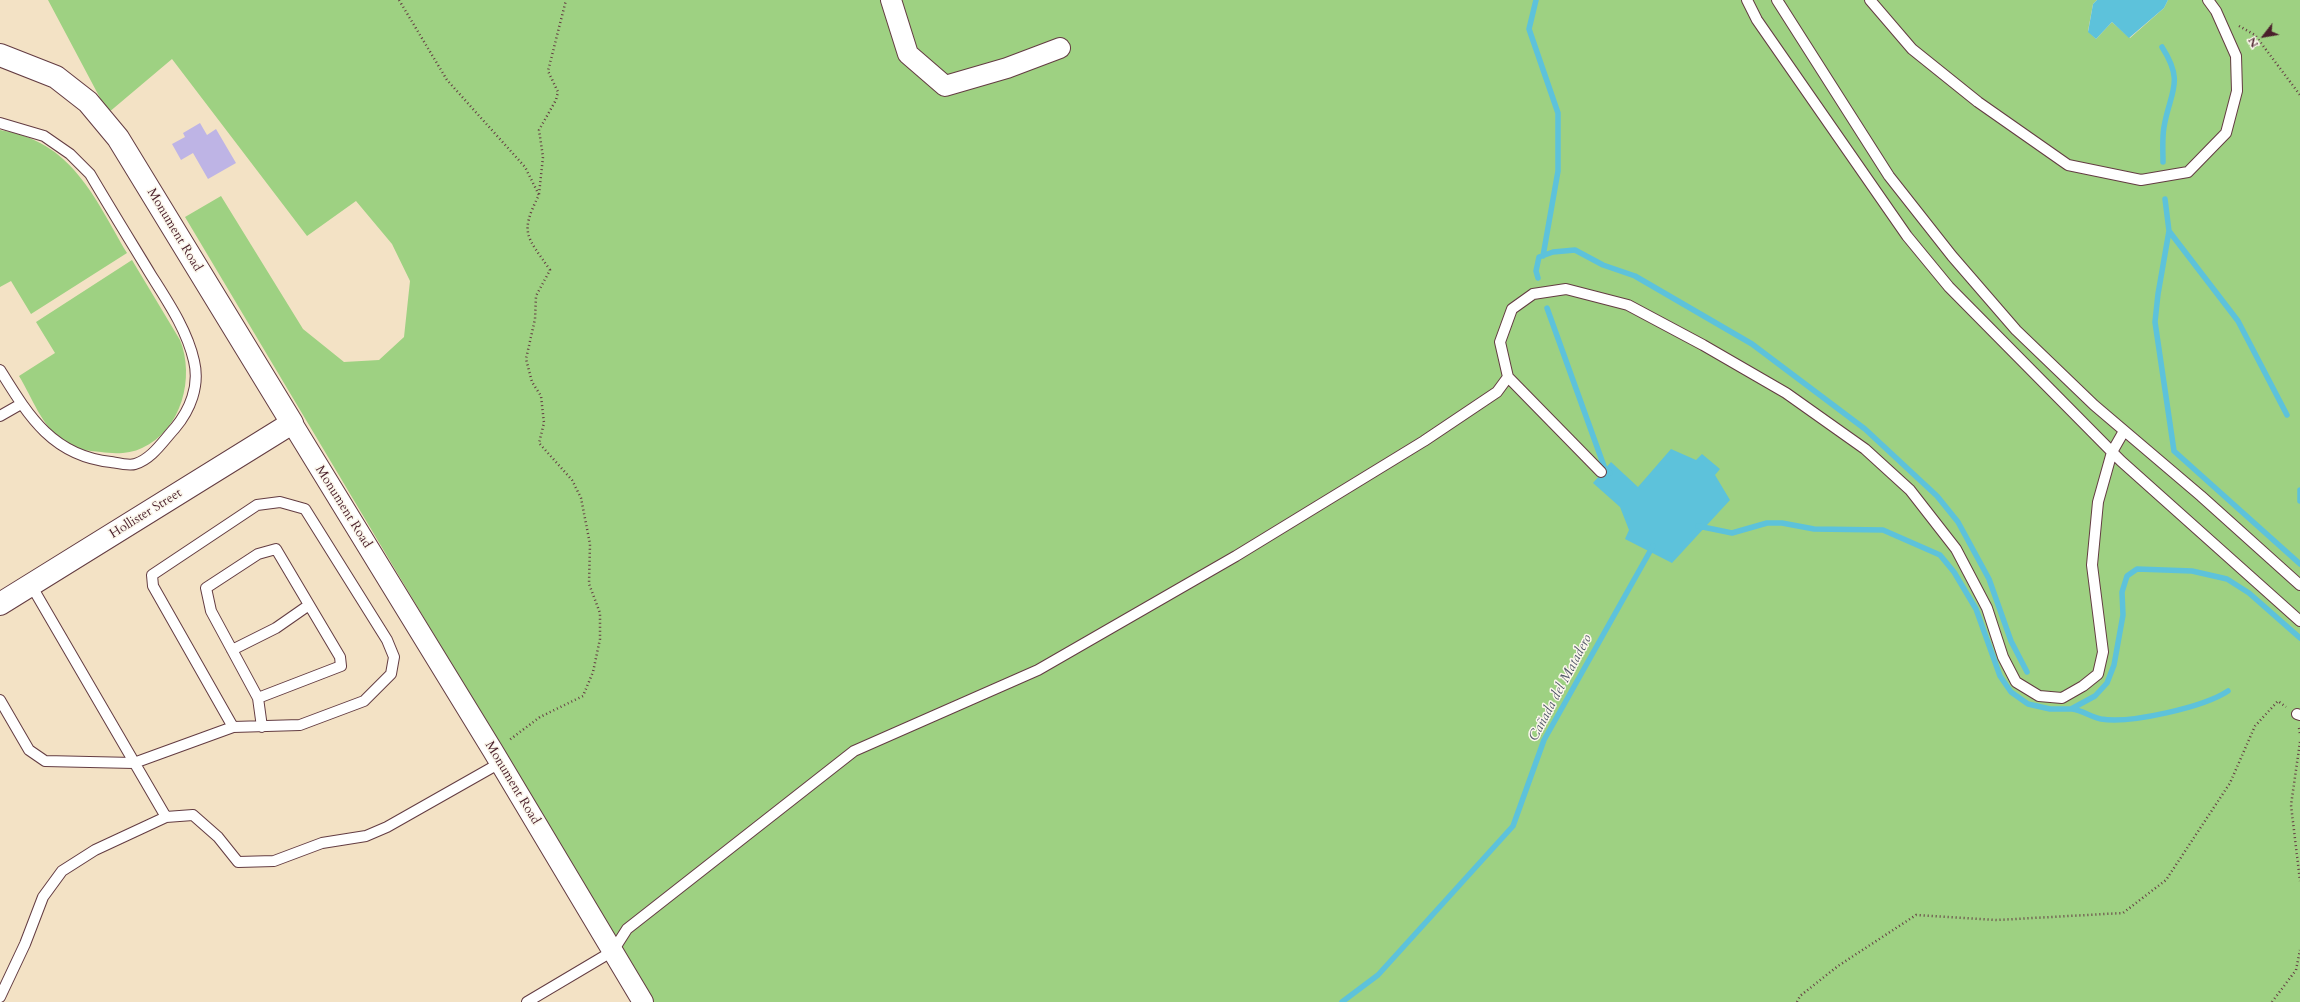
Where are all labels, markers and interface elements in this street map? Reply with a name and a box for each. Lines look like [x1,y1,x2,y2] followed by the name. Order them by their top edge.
[2244,16,2284,56] north arrow
[2244,34,2262,50] text: N
[143,186,205,274] street label: Monument Road
[311,463,375,551] street label: Monument Road
[107,486,185,542] street label: Hollister Street
[1526,632,1596,744] water label: Cañada del Matadero
[481,739,543,827] street label: Monument Road

